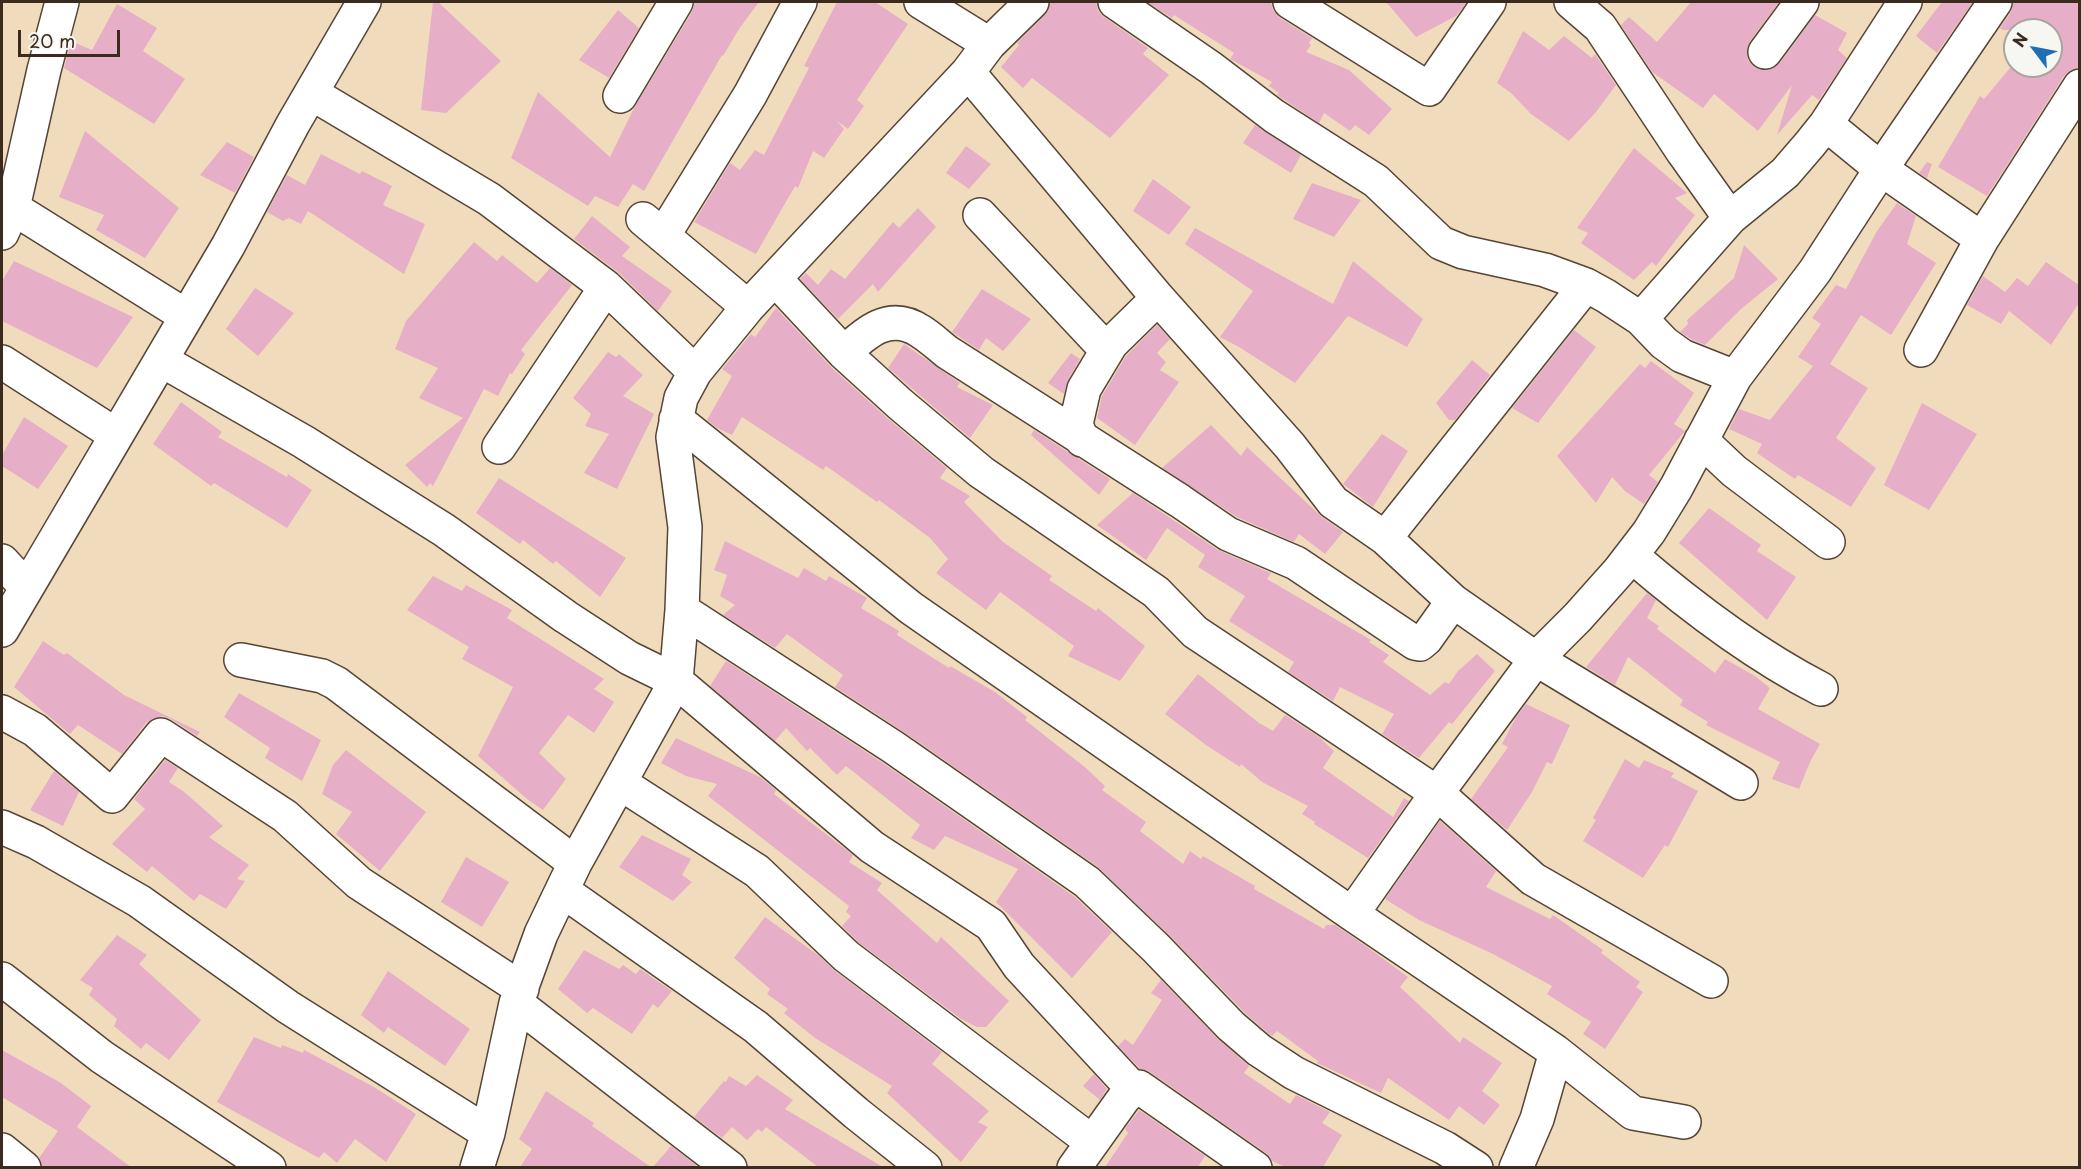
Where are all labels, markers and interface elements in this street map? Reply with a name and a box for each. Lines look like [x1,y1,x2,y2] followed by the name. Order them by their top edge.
[21,18,123,56] scale bar
[2003,18,2063,78] north arrow
[29,27,75,54] text: 20 m
[2006,28,2033,51] text: N

